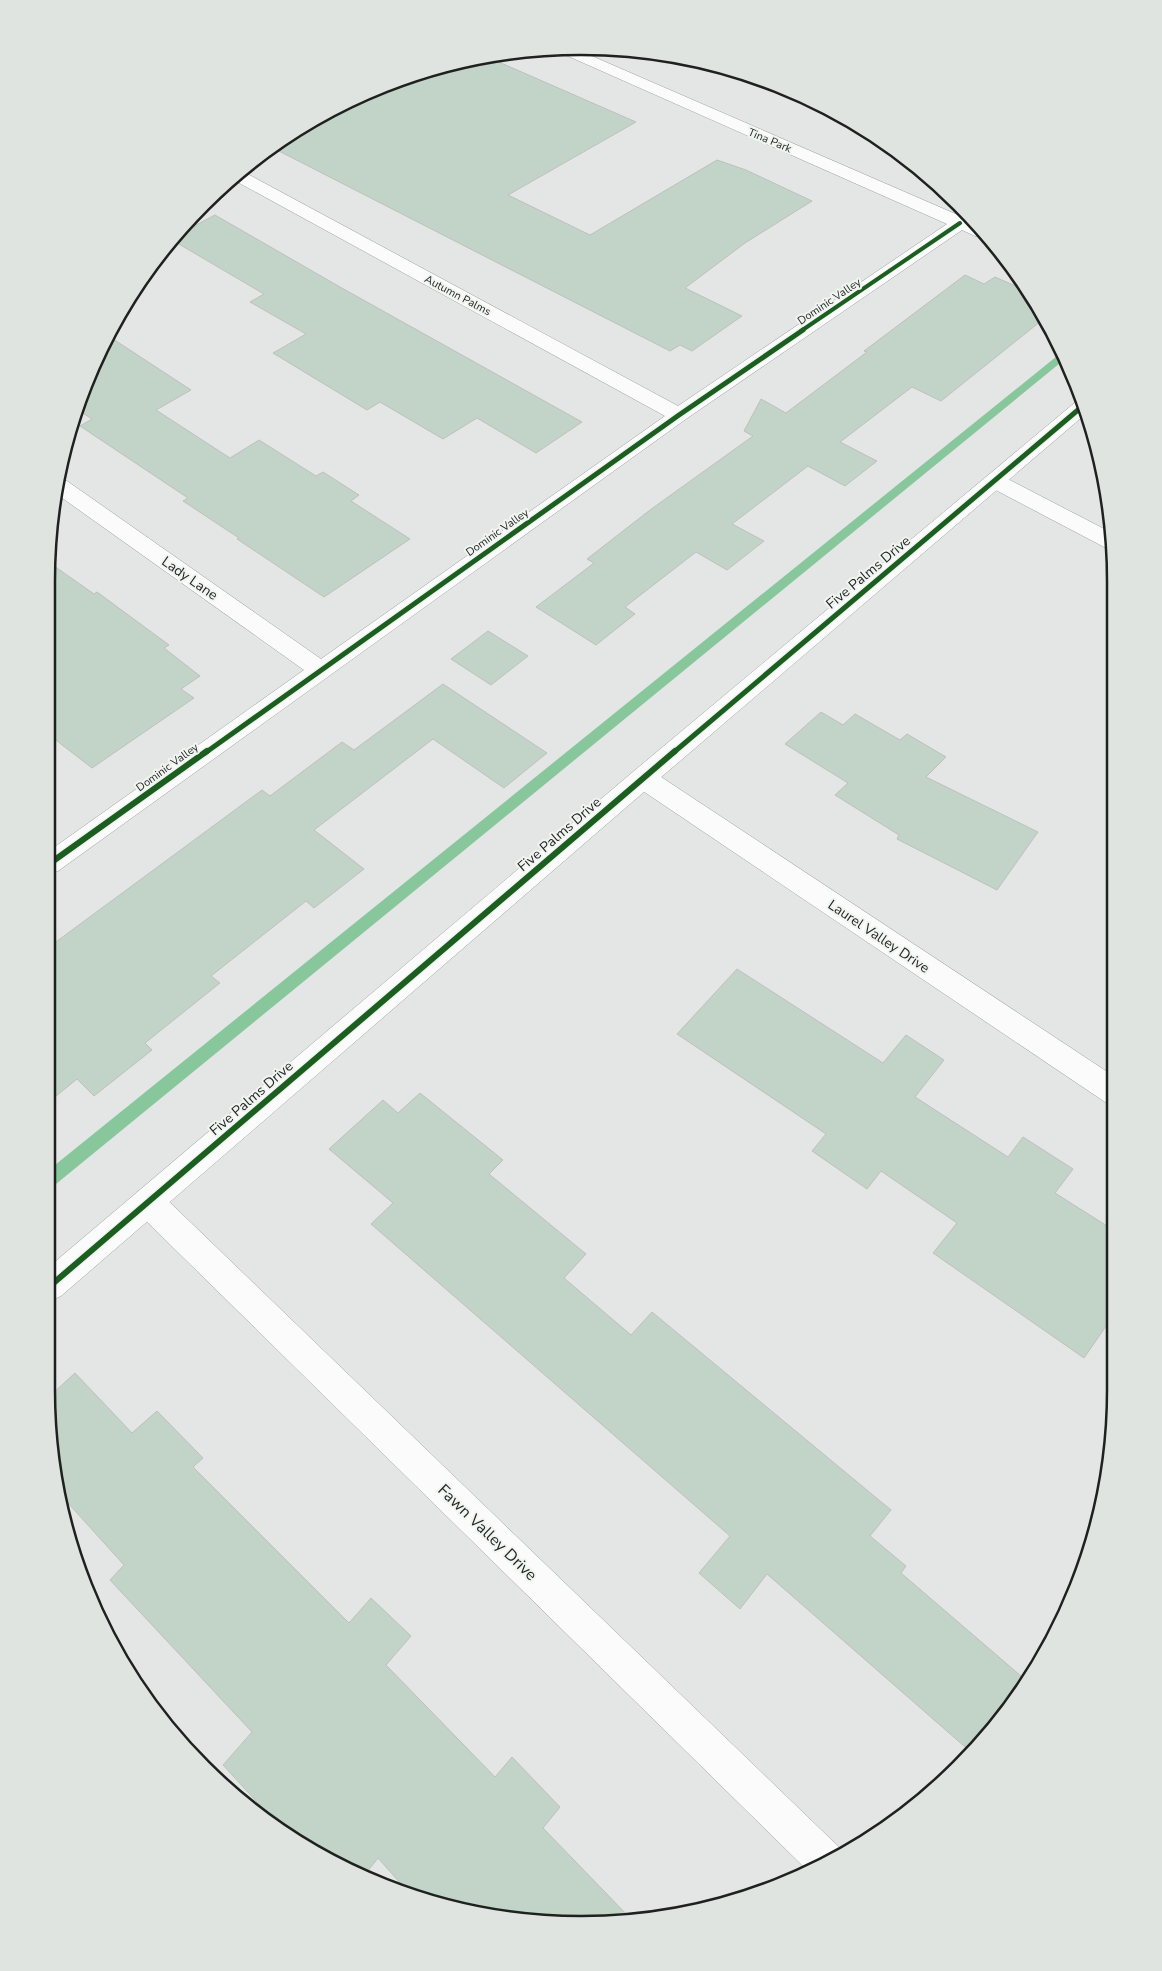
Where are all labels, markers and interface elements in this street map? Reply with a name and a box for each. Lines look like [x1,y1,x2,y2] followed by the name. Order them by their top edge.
[746,125,794,157] street label: Tina Park
[422,272,494,319] street label: Autumn Palms
[795,274,864,328] street label: Dominic Valley
[463,505,532,560] street label: Dominic Valley
[822,531,915,613] street label: Five Palms Drive
[158,552,222,605] street label: Lady Lane
[133,739,202,795] street label: Dominic Valley
[514,793,605,876] street label: Five Palms Drive
[824,895,933,978] street label: Laurel Valley Drive
[206,1057,297,1140] street label: Five Palms Drive
[433,1480,542,1586] street label: Fawn Valley Drive

